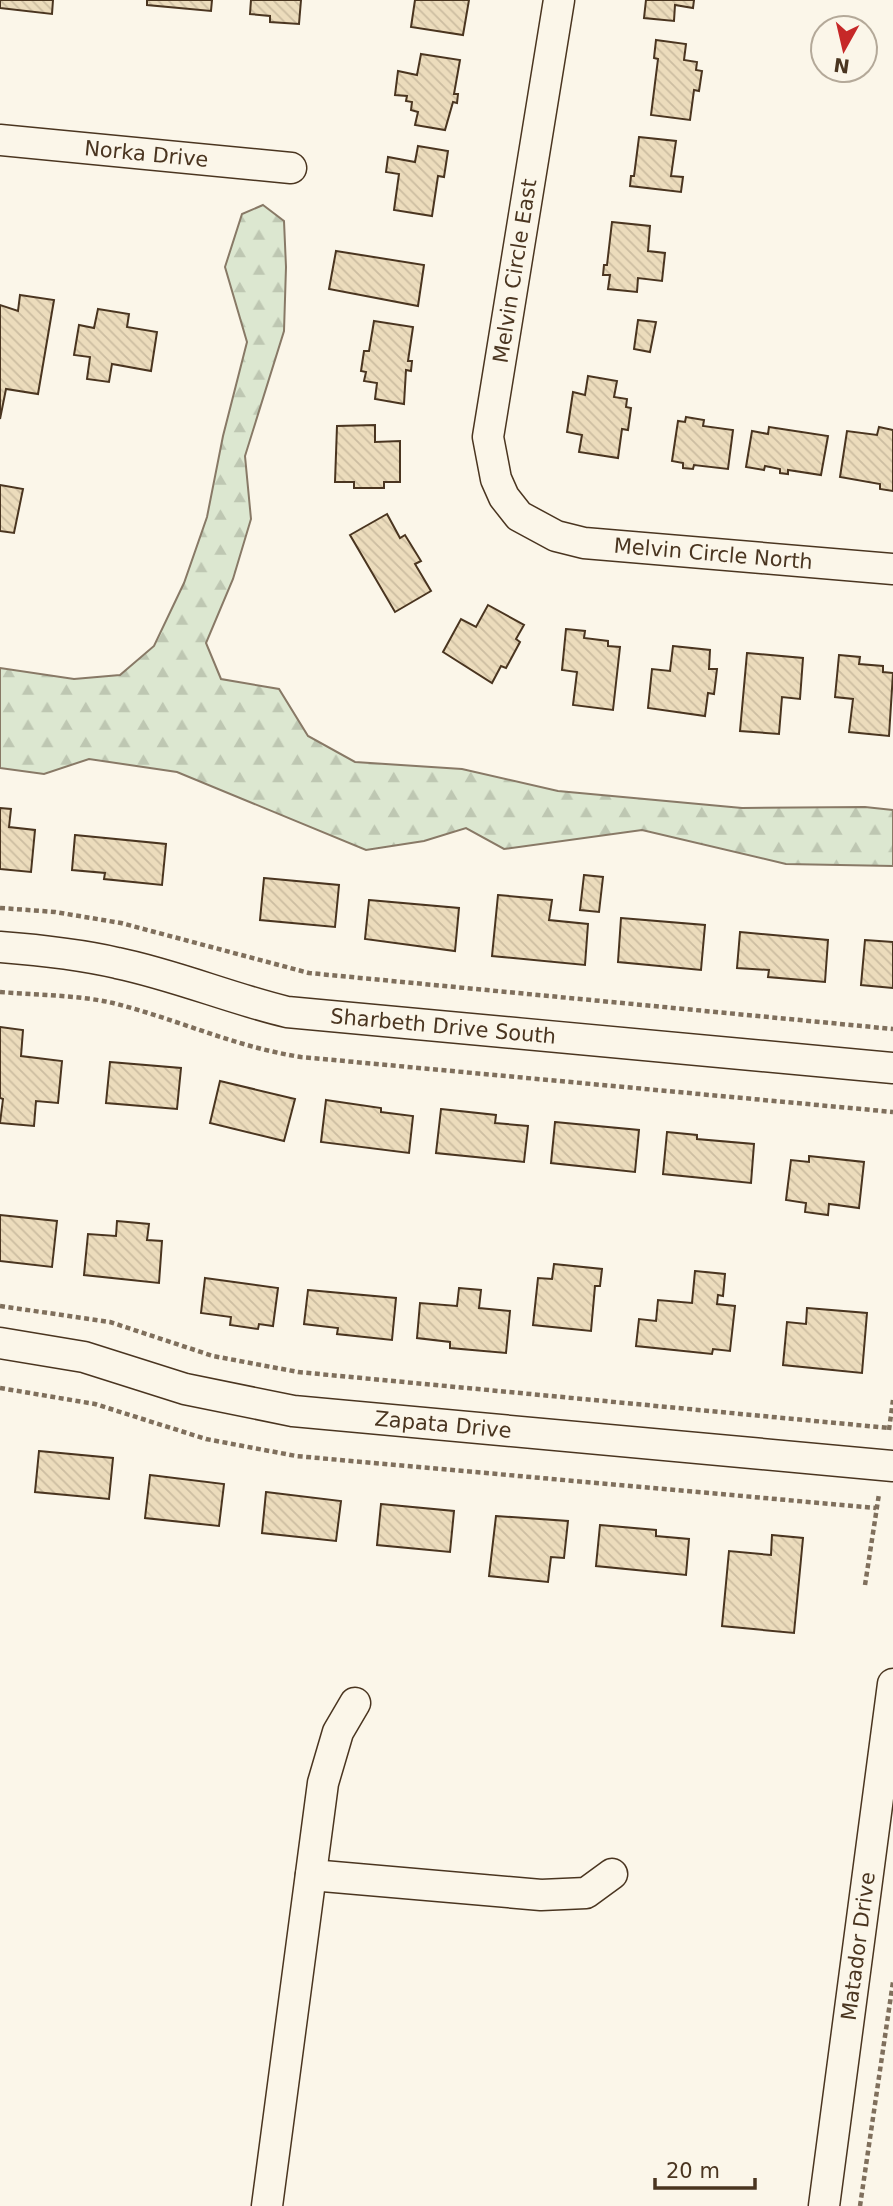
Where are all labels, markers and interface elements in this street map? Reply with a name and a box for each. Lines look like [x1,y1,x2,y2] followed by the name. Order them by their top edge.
[809,14,879,84] north arrow
[832,54,851,78] text: N
[83,136,209,172] street label: Norka Drive
[489,177,541,365] street label: Melvin Circle East
[613,534,814,574] street label: Melvin Circle North
[329,1004,557,1049] street label: Sharbeth Drive South
[374,1407,513,1443] street label: Zapata Drive
[837,1871,880,2022] street label: Matador Drive
[655,2146,755,2190] scale bar
[666,2159,720,2183] text: 20 m

